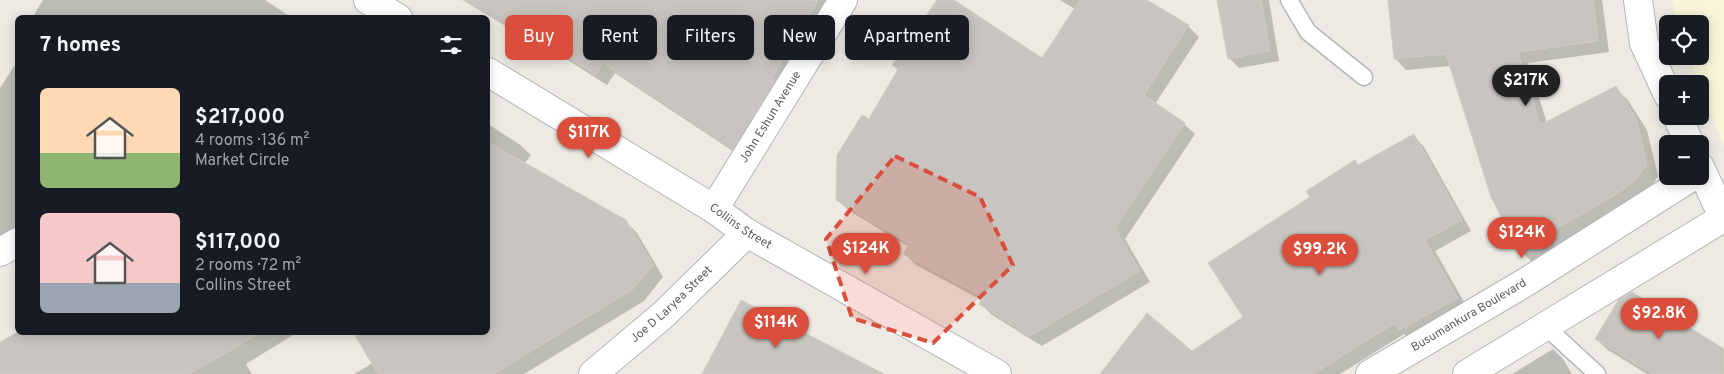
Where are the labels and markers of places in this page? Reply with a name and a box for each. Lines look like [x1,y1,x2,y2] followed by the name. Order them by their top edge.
[1491,64,1561,107] pin: $217K
[554,116,624,159] pin: $117K
[1487,216,1557,259] pin: $124K
[831,232,901,275] pin: $124K
[1279,234,1361,276] pin: $99.2K
[1618,298,1700,340] pin: $92.8K
[741,306,811,349] pin: $114K

